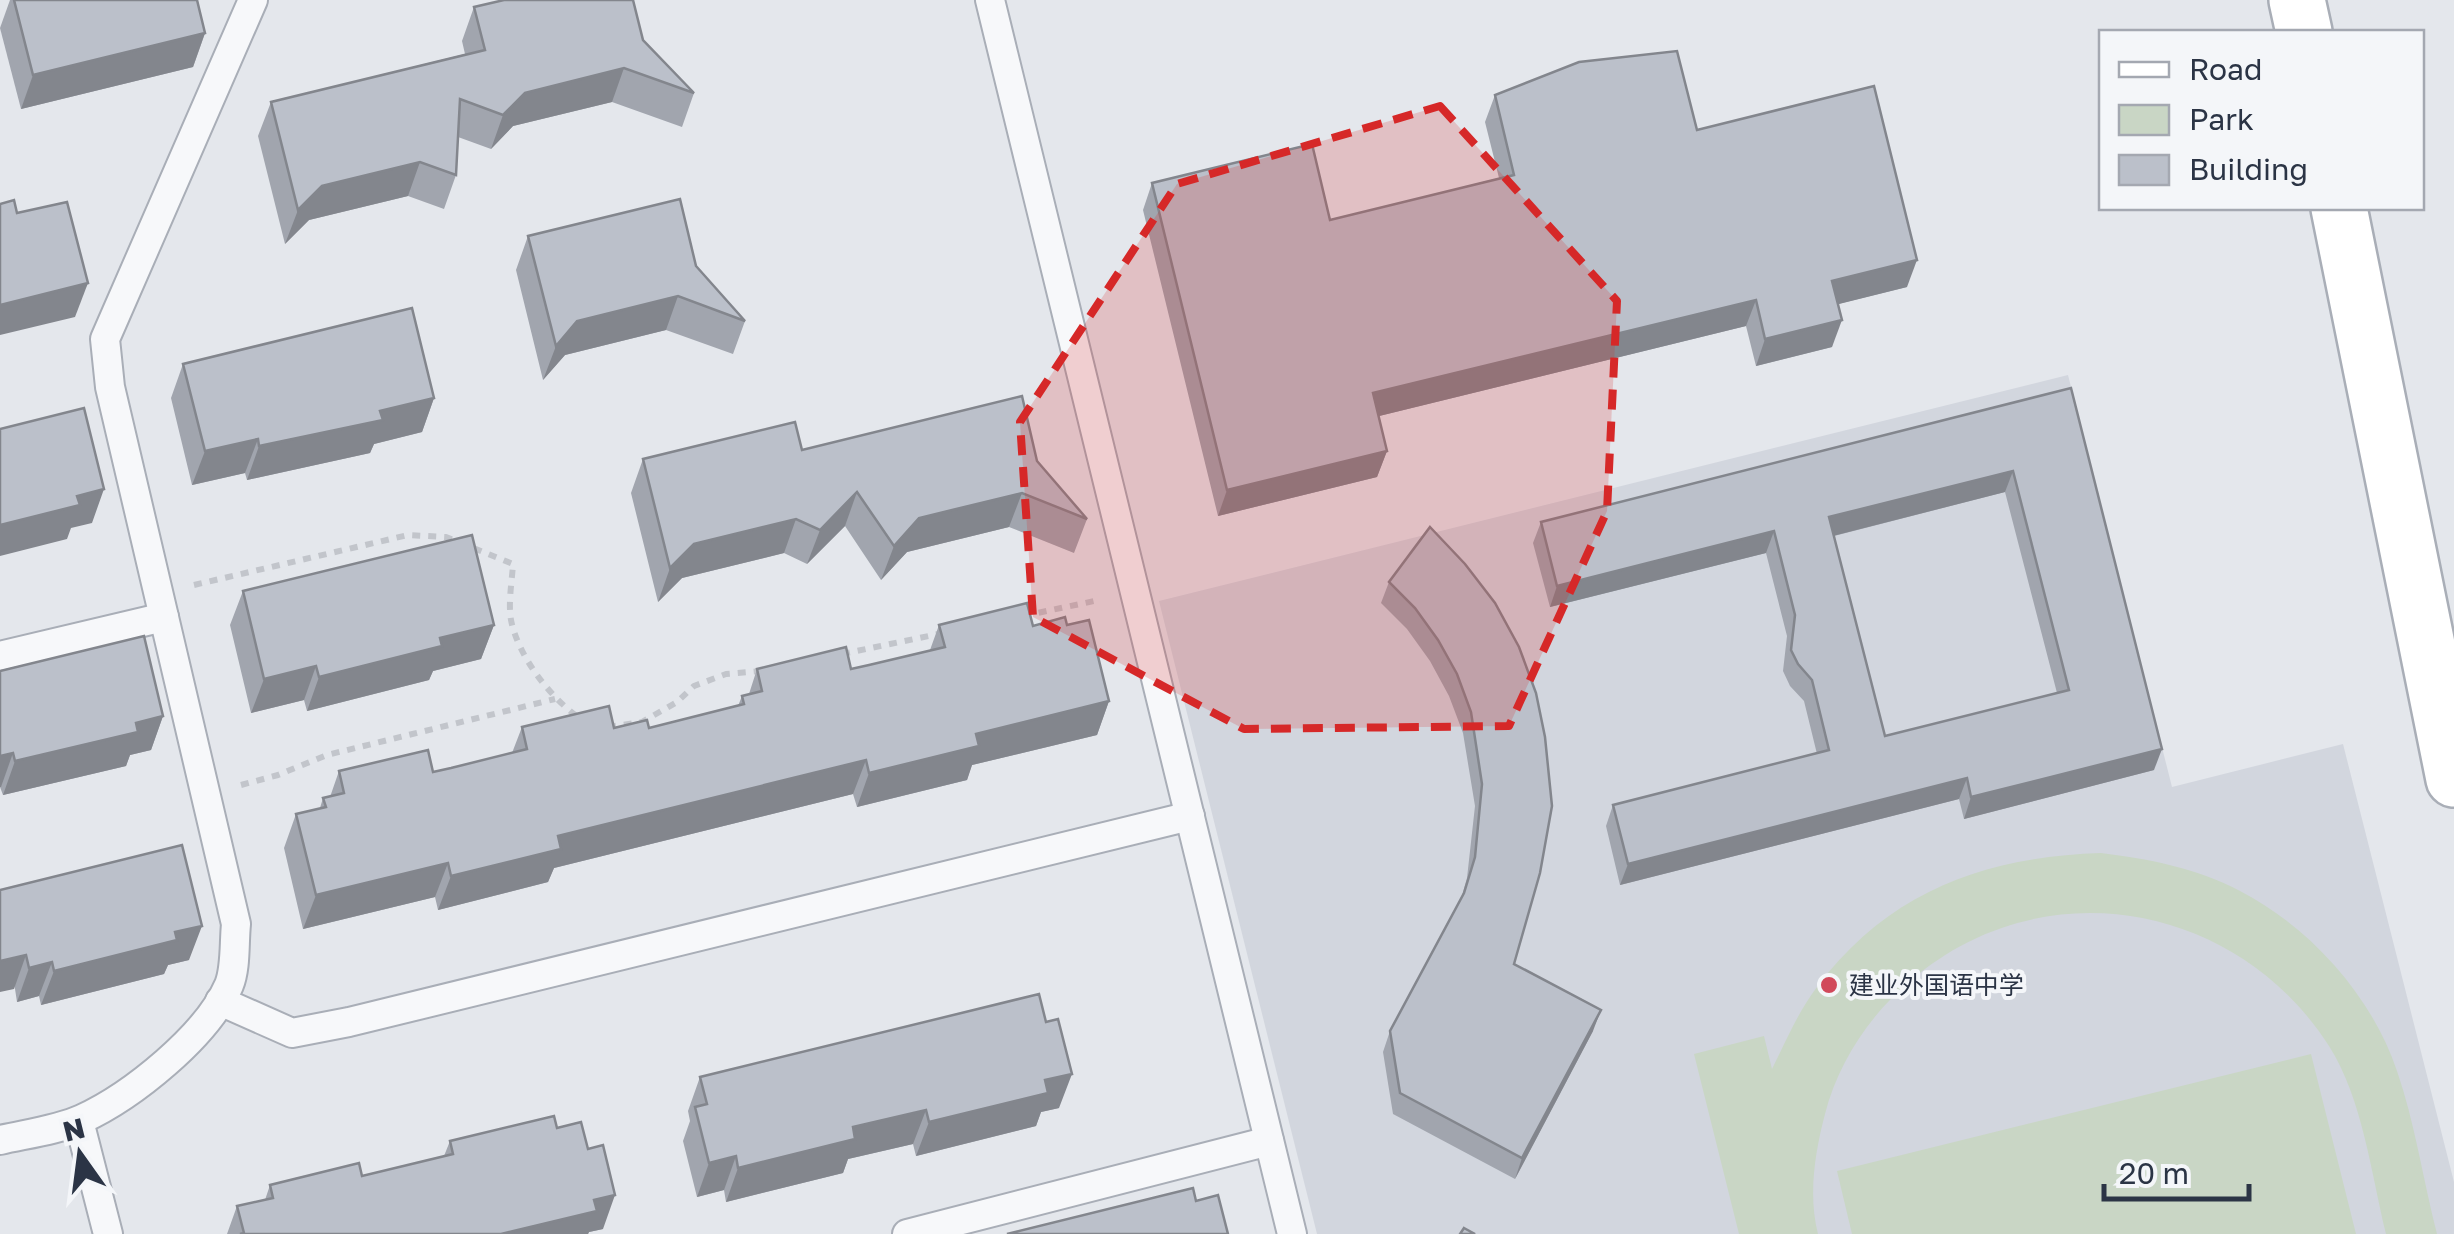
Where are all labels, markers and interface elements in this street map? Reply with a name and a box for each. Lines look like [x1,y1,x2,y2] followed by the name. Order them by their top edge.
[2099,30,2424,210] legend
[2189,51,2263,87] text: Road
[2189,101,2254,137] text: Park
[2189,151,2308,187] text: Building
[1849,969,2024,1000] place label: 建业外国语中学
[1818,974,1840,996] marker: 建业外国语中学
[30,1104,130,1204] north arrow
[60,1111,88,1148] text: N
[2104,1139,2249,1201] scale bar
[2119,1155,2189,1191] text: 20 m

